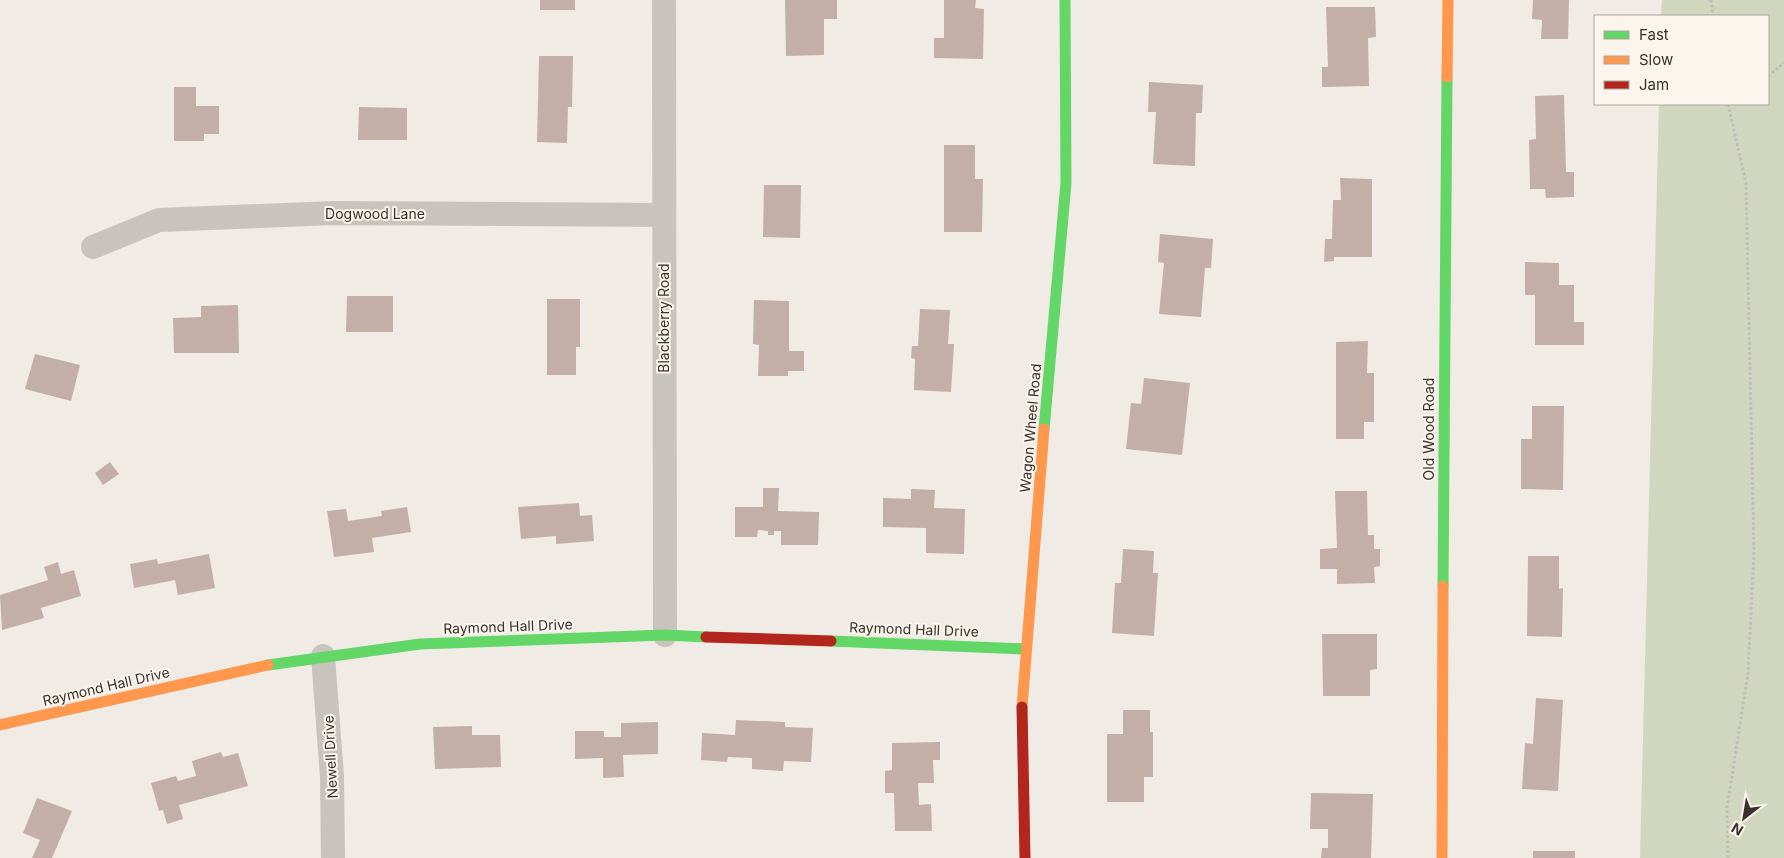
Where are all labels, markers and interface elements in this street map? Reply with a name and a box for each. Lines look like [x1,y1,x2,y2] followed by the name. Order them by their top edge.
[1594,15,1769,105] legend
[1639,25,1669,44] text: Fast
[1639,50,1673,69] text: Slow
[1639,75,1669,94] text: Jam
[325,205,425,222] street label: Dogwood Lane
[655,263,672,373] street label: Blackberry Road
[1016,363,1044,493] street label: Wagon Wheel Road
[1420,378,1437,480] street label: Old Wood Road
[443,615,573,637] street label: Raymond Hall Drive
[849,618,979,640] street label: Raymond Hall Drive
[41,663,171,709] street label: Raymond Hall Drive
[319,715,341,799] street label: Newell Drive
[1719,793,1769,843] north arrow
[1728,820,1746,840] text: N

